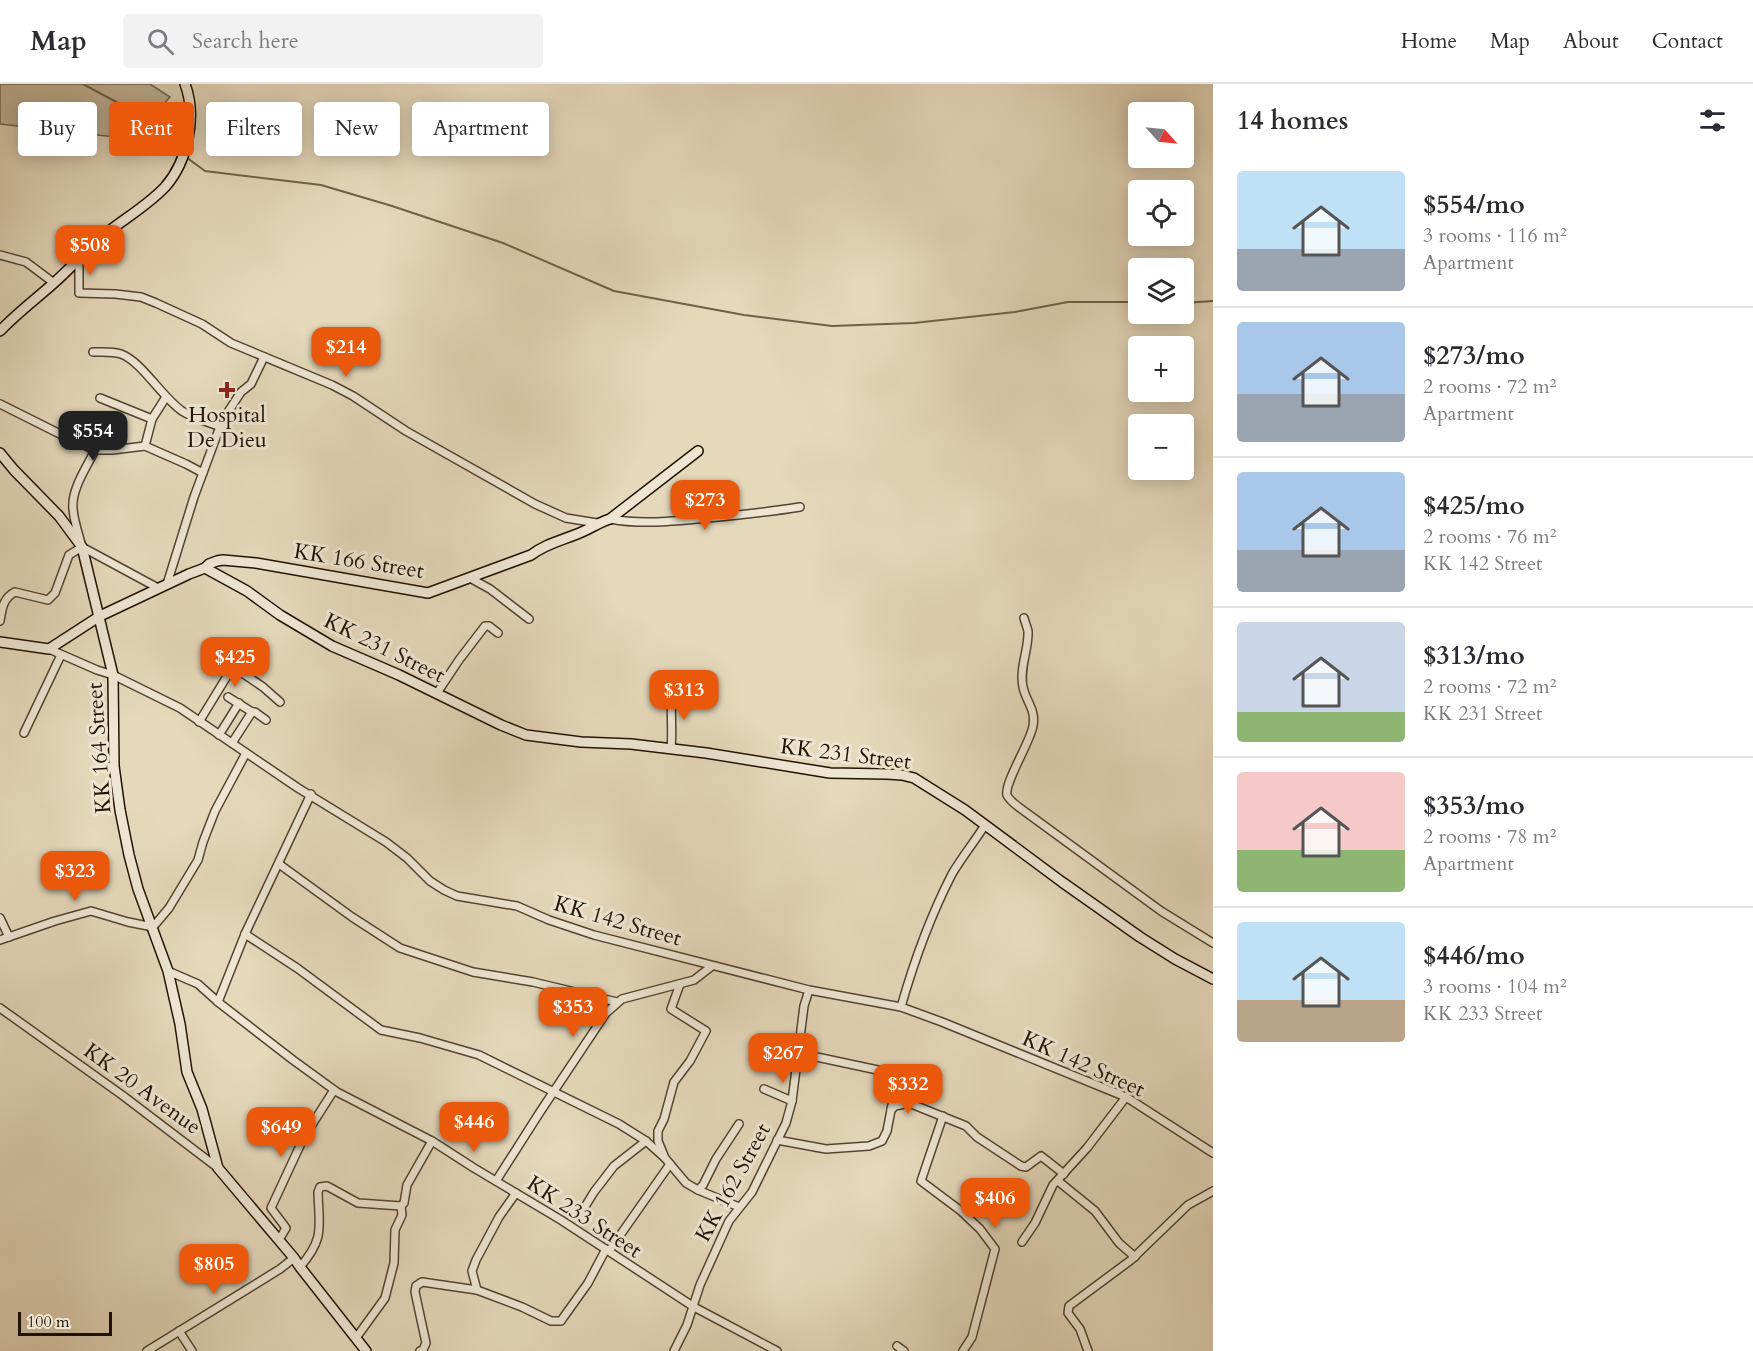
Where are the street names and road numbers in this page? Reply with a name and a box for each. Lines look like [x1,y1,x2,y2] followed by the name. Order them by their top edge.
[292,536,426,586] street label: KK 166 Street
[319,606,450,690] street label: KK 231 Street
[79,681,119,814] street label: KK 164 Street
[779,731,913,777] street label: KK 231 Street
[550,888,685,953] street label: KK 142 Street
[1018,1024,1150,1104] street label: KK 142 Street
[78,1036,207,1142] street label: KK 20 Avenue
[688,1118,778,1247] street label: KK 162 Street
[521,1169,648,1265] street label: KK 233 Street

